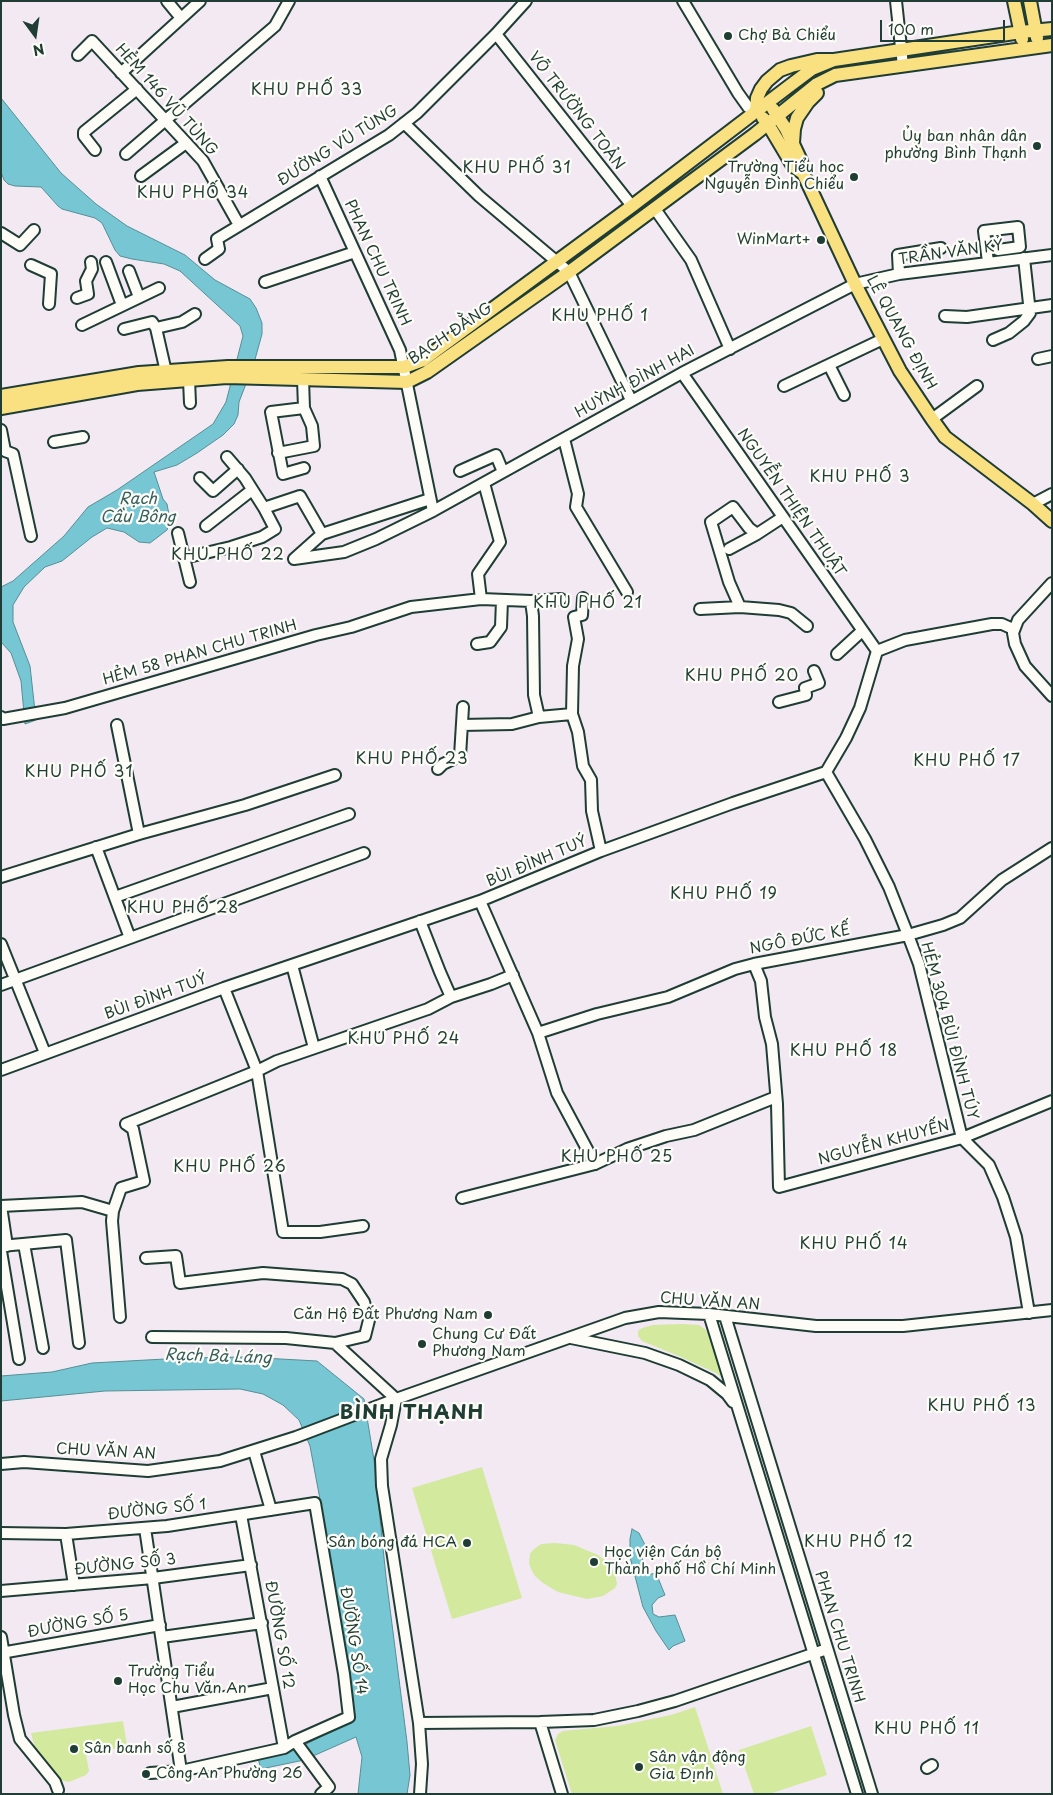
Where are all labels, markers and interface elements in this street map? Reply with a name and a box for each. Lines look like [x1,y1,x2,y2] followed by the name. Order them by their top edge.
[10,10,60,60] north arrow
[883,10,1008,42] scale bar
[888,17,934,40] text: 100 m
[738,27,836,45] place label: Chợ Bà Chiểu
[722,30,734,42] marker: Chợ Bà Chiểu
[31,39,47,62] text: N
[111,40,221,160] street label: HẺM 146 VŨ TÙNG
[524,48,628,174] street label: VÕ TRƯỜNG TOẢN
[249,81,365,101] district label: KHU PHỐ 33
[275,102,401,190] street label: ĐƯỜNG VŨ TÙNG
[884,128,1027,163] place label: Ủy ban nhân dân phường Bình Thạnh
[1031,140,1043,152] marker: Ủy ban nhân dân phường Bình Thạnh
[462,159,572,179] district label: KHU PHỐ 31
[704,159,844,194] place label: Trường Tiểu học Nguyễn Đình Chiểu
[848,171,860,183] marker: Trường Tiểu học Nguyễn Đình Chiểu
[135,184,251,204] district label: KHU PHỐ 34
[340,197,414,329] street label: PHAN CHU TRINH
[737,231,811,249] place label: WinMart+
[815,234,827,246] marker: WinMart+
[897,237,1005,269] street label: TRẦN VĂN KỶ
[862,273,940,393] street label: LÊ QUANG ĐỊNH
[405,299,497,369] street label: BẠCH ĐẰNG
[550,307,650,327] district label: KHU PHỐ 1
[572,342,698,422] street label: HUỲNH ĐÌNH HAI
[733,425,849,581] street label: NGUYỄN THIỆN THUẬT
[808,468,912,488] district label: KHU PHỐ 3
[100,490,176,528] water label: Rạch Cầu Bông
[170,546,286,566] district label: KHU PHỐ 22
[532,594,644,614] district label: KHU PHỐ 21
[101,617,299,689] street label: HẺM 58 PHAN CHU TRINH
[683,667,801,687] district label: KHU PHỐ 20
[354,750,470,770] district label: KHU PHỐ 23
[912,752,1022,772] district label: KHU PHỐ 17
[24,763,134,783] district label: KHU PHỐ 31
[484,833,590,891] street label: BÙI ĐÌNH TUÝ
[669,885,779,905] district label: KHU PHỐ 19
[125,899,241,919] district label: KHU PHỐ 28
[748,921,852,959] street label: NGÔ ĐỨC KẾ
[917,940,981,1122] street label: HẺM 304 BÙI ĐÌNH TÚY
[102,970,210,1024] street label: BÙI ĐÌNH TUÝ
[346,1030,462,1050] district label: KHU PHỐ 24
[788,1042,900,1062] district label: KHU PHỐ 18
[816,1117,952,1169] street label: NGUYỄN KHUYẾN
[559,1148,675,1168] district label: KHU PHỐ 25
[172,1158,288,1178] district label: KHU PHỐ 26
[798,1235,910,1255] district label: KHU PHỐ 14
[659,1290,761,1314] street label: CHU VĂN AN
[293,1306,478,1324] place label: Căn Hộ Đất Phương Nam
[482,1309,494,1321] marker: Căn Hộ Đất Phương Nam
[432,1326,536,1361] place label: Chung Cư Đất Phương Nam
[416,1338,428,1350] marker: Chung Cư Đất Phương Nam
[164,1346,272,1368] water label: Rạch Bà Láng
[926,1397,1038,1417] district label: KHU PHỐ 13
[338,1401,486,1425] district label: BÌNH THẠNH
[55,1440,157,1464] street label: CHU VĂN AN
[107,1496,207,1524] street label: ĐƯỜNG SỐ 1
[803,1533,915,1553] district label: KHU PHỐ 12
[328,1534,457,1552] place label: Sân bóng đá HCA
[461,1537,473,1549] marker: Sân bóng đá HCA
[604,1544,776,1579] place label: Học viện Cán bộ Thành phố Hồ Chí Minh
[73,1551,177,1579] street label: ĐƯỜNG SỐ 3
[588,1556,600,1568] marker: Học viện Cán bộ Thành phố Hồ Chí Minh
[810,1569,868,1705] street label: PHAN CHU TRINH
[261,1579,297,1691] street label: ĐƯỜNG SỐ 12
[336,1586,370,1696] street label: ĐƯỜNG SỐ 14
[26,1606,130,1642] street label: ĐƯỜNG SỐ 5
[128,1663,247,1698] place label: Trường Tiểu Học Chu Văn An
[112,1675,124,1687] marker: Trường Tiểu Học Chu Văn An
[873,1720,981,1740] district label: KHU PHỐ 11
[84,1740,186,1758] place label: Sân banh số 8
[68,1743,80,1755] marker: Sân banh số 8
[649,1749,746,1784] place label: Sân vận động Gia Định
[633,1761,645,1773] marker: Sân vận động Gia Định
[156,1765,303,1783] place label: Công An Phường 26
[140,1768,152,1780] marker: Công An Phường 26

